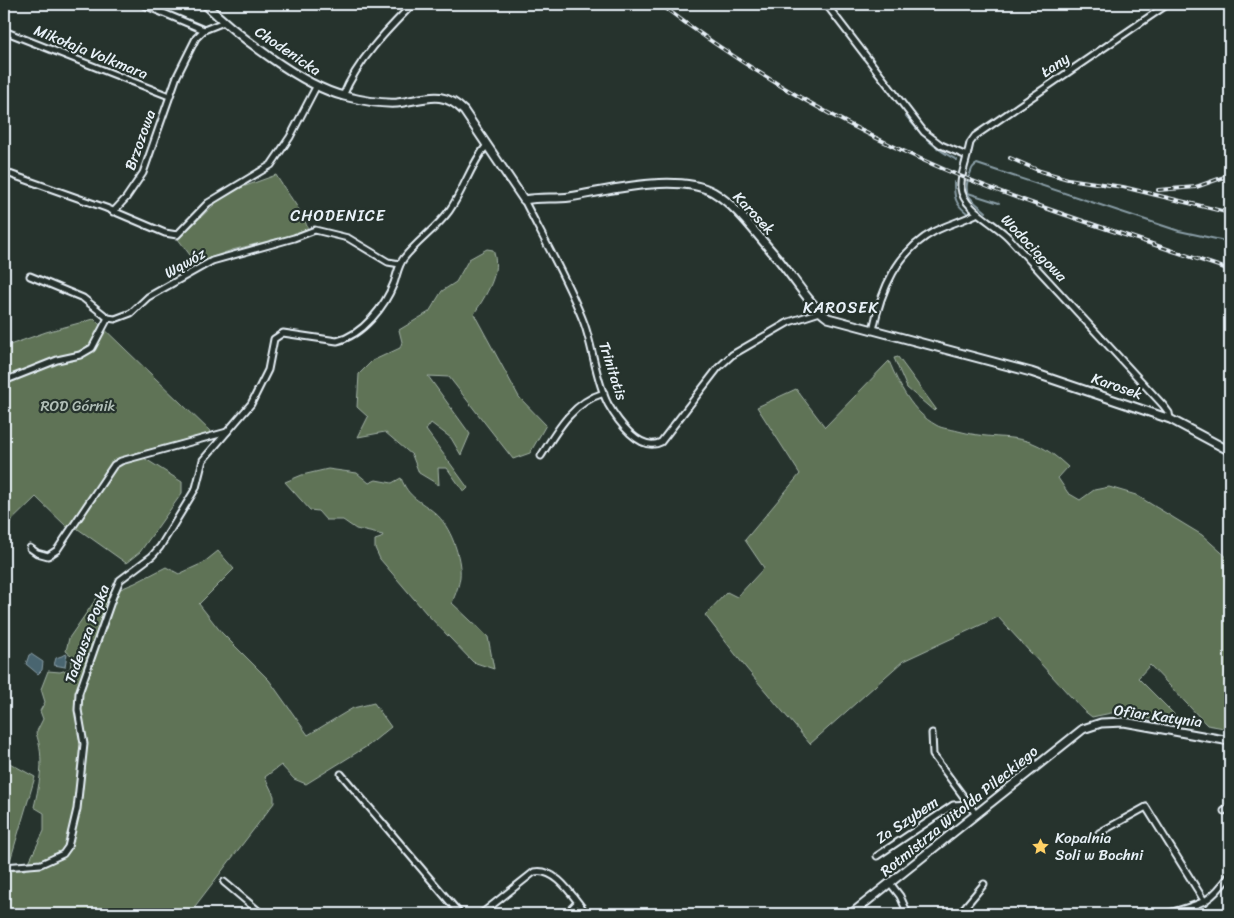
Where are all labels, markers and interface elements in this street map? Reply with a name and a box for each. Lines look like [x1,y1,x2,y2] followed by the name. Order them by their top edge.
[30,17,152,87] street label: Mikołaja Volkmara
[249,19,327,83] street label: Chodenicka
[1035,46,1075,84] street label: Łany
[117,106,163,174] street label: Brzozowa
[726,185,782,241] street label: Karosek
[290,201,386,230] district label: CHODENICE
[994,208,1074,289] street label: Wodociągowa
[159,240,211,285] street label: Wąwóz
[803,293,879,322] district label: KAROSEK
[591,338,635,404] street label: Trinitatis
[1088,365,1146,407] street label: Karosek
[40,393,116,419] park label: ROD Górnik
[57,580,117,687] street label: Tadeusza Popka
[1112,697,1204,735] street label: Ofiar Katynia
[874,738,1044,883] street label: Rotmistrza Witolda Pileckiego
[870,789,944,851] street label: Za Szybem
[1055,825,1144,868] place label: Kopalnia Soli w Bochni
[1031,837,1051,857] place icon: Kopalnia Soli w Bochni

